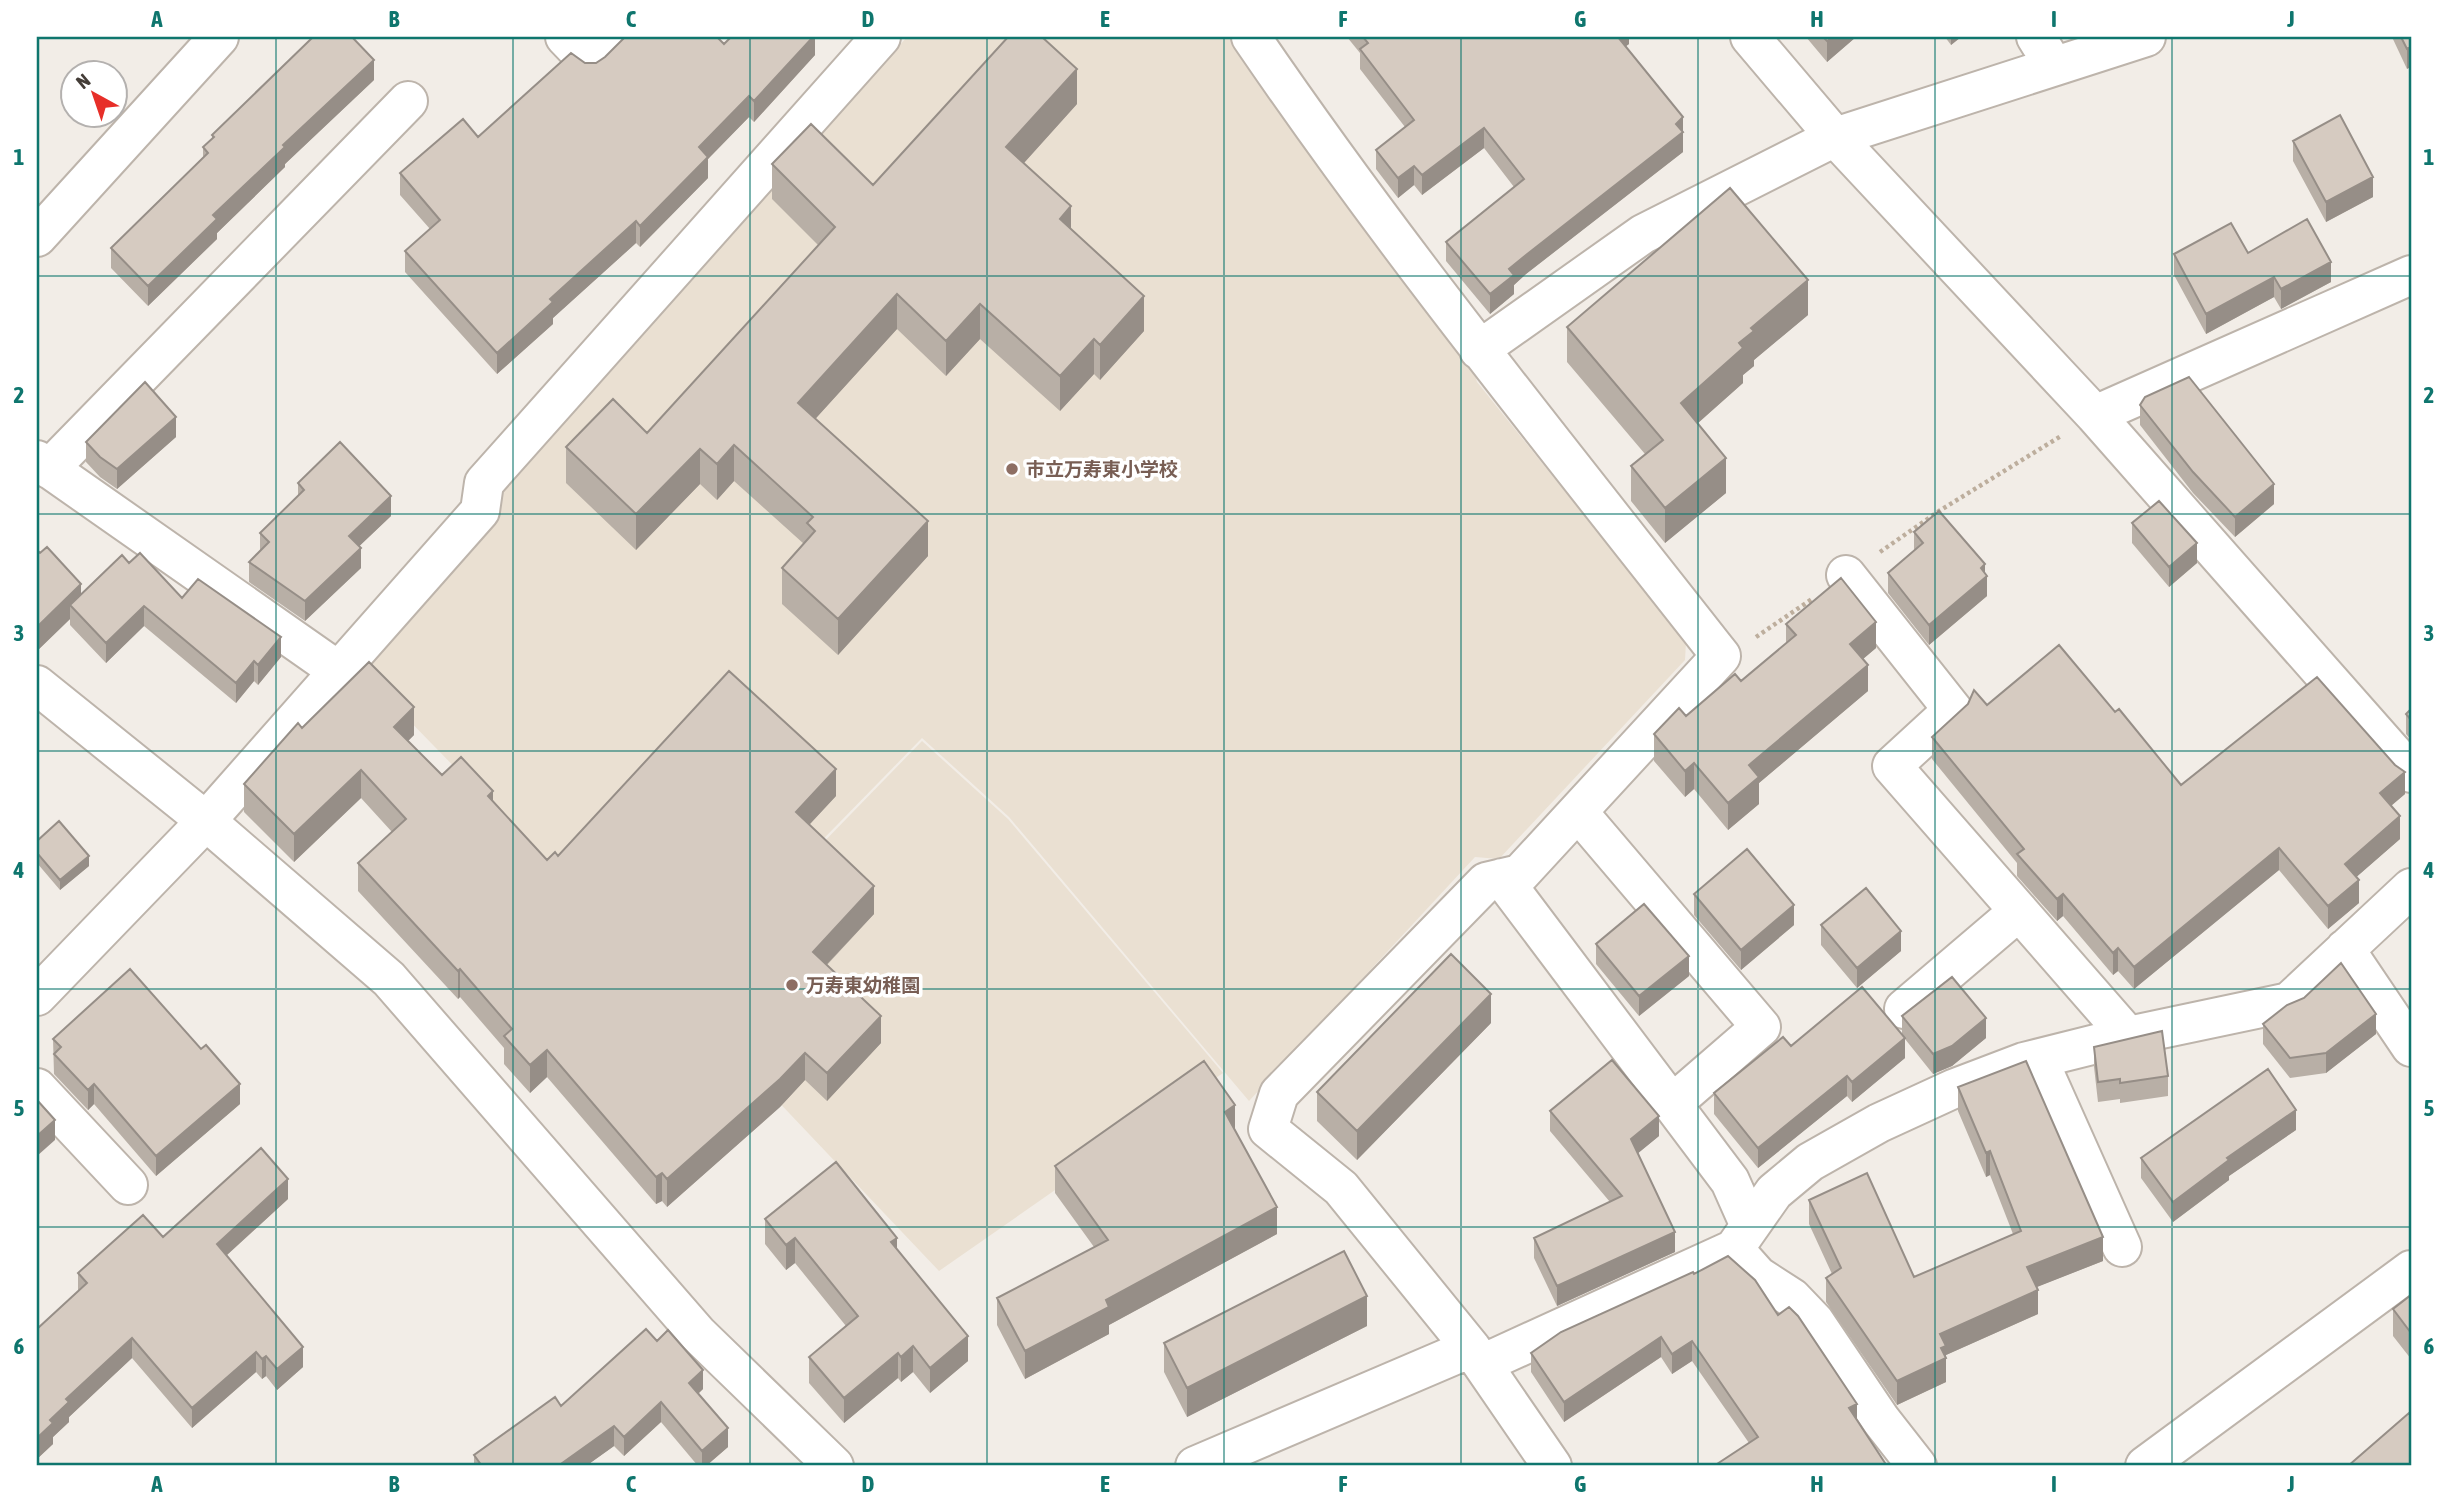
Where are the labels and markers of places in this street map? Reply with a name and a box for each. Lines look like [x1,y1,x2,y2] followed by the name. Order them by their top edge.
[1026,458,1178,480] place label: 市立万寿東小学校
[1004,461,1020,477] marker: 市立万寿東小学校
[806,974,920,996] place label: 万寿東幼稚園
[784,977,800,993] marker: 万寿東幼稚園

